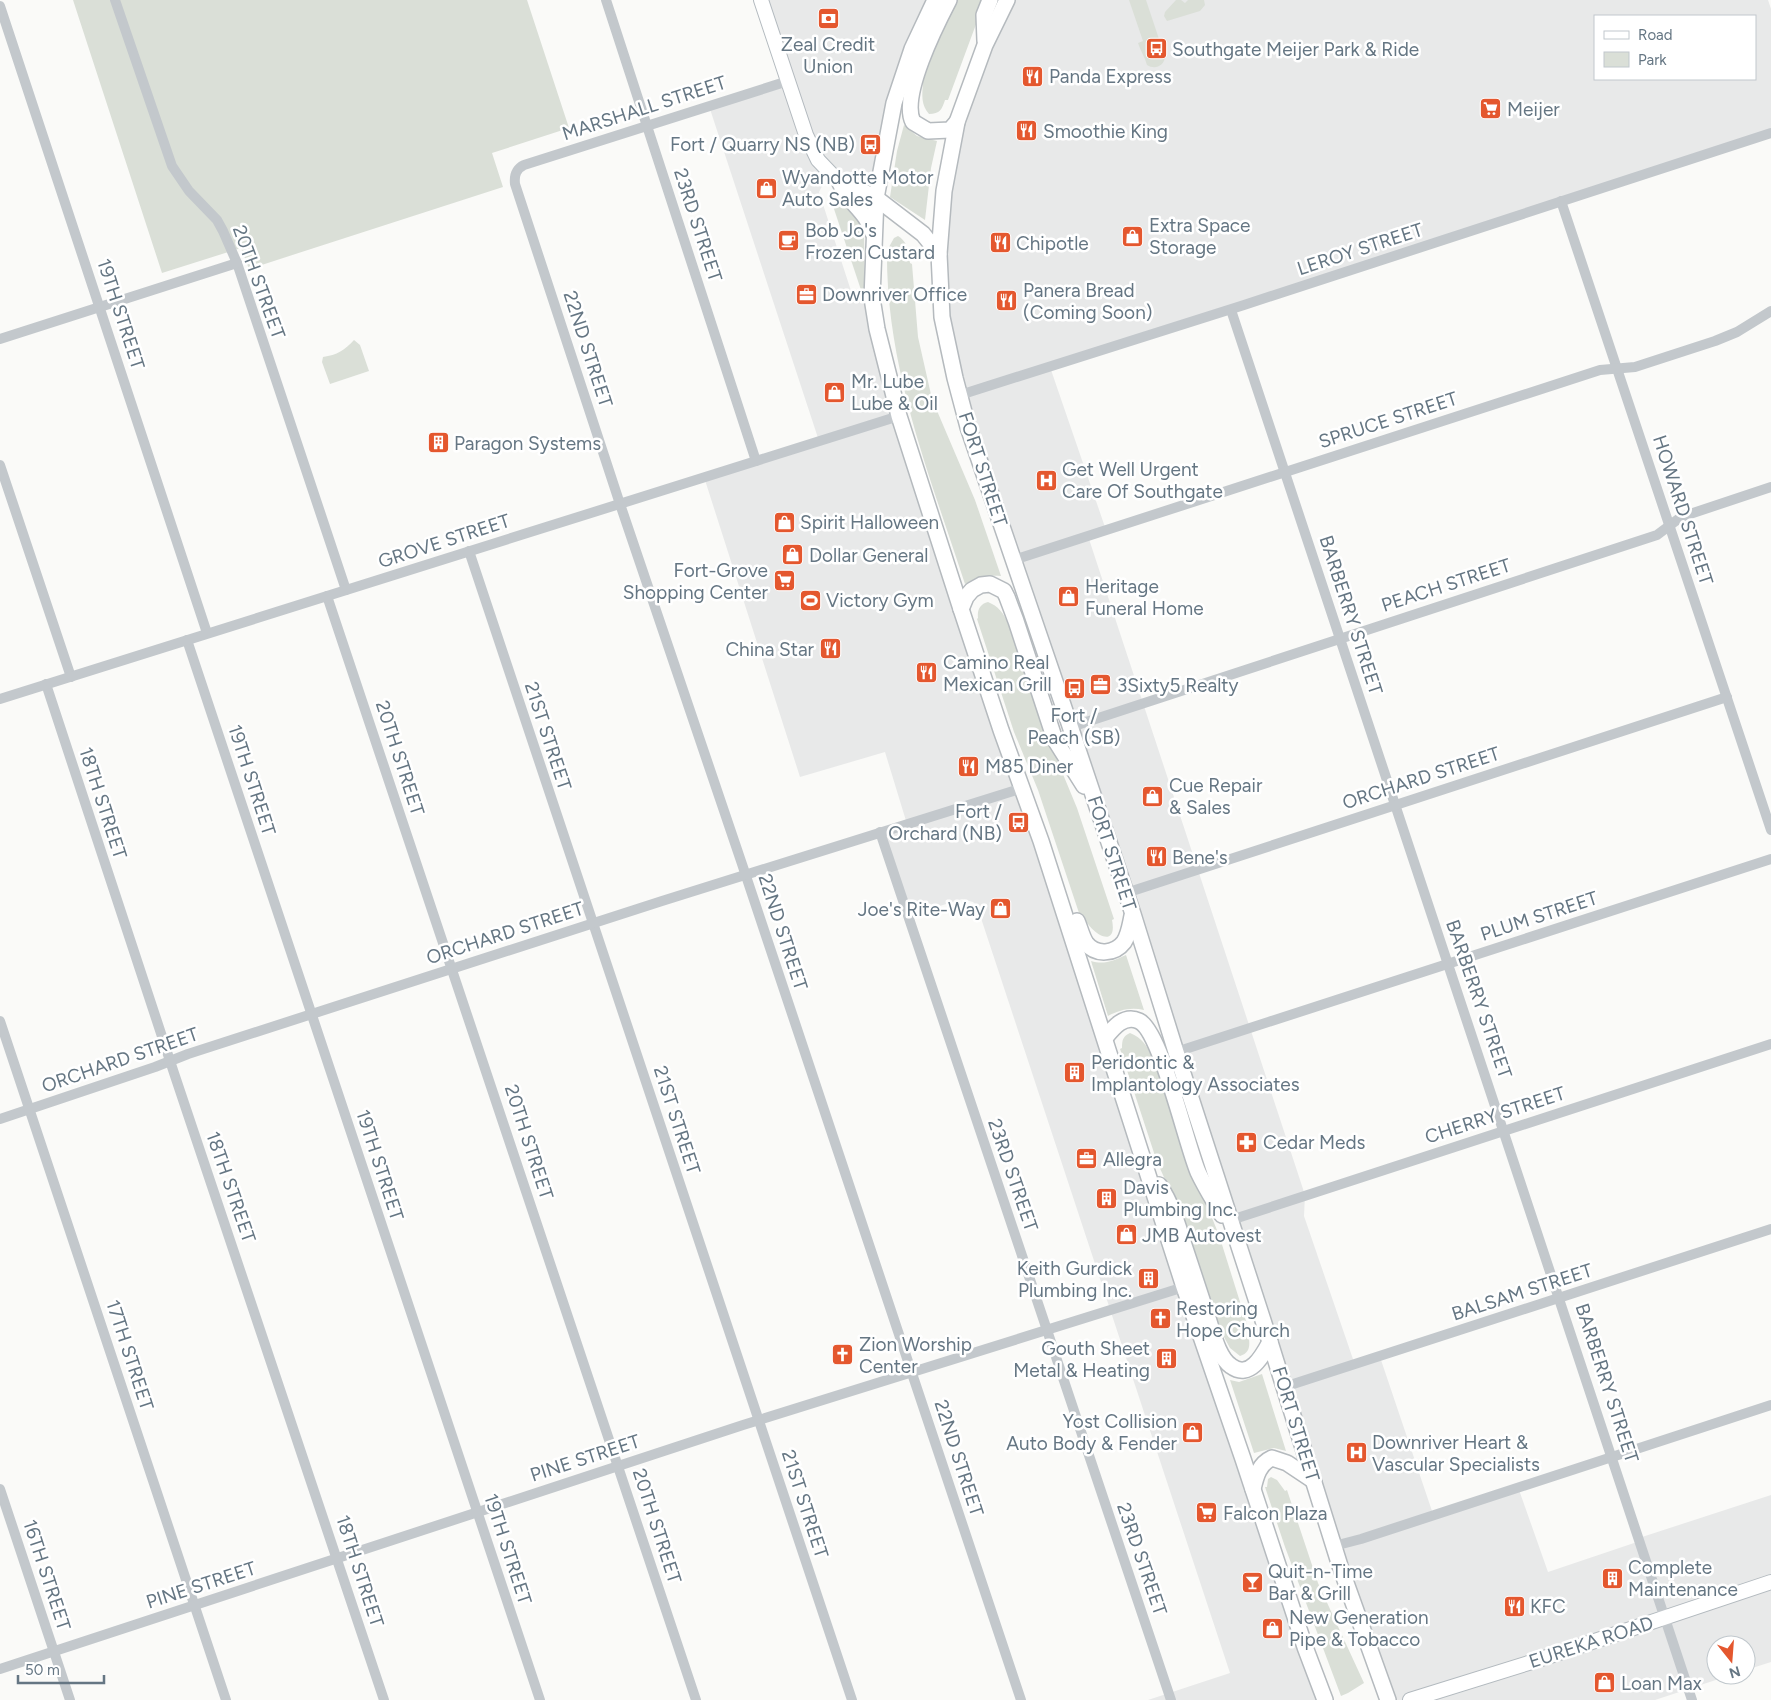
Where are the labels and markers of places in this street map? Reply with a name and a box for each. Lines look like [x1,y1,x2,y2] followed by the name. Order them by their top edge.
[816,6,840,30] bank icon: Zeal Credit Union
[781,33,875,78] place label: Zeal Credit Union
[1144,37,1168,61] bus stop icon: Southgate Meijer Park & Ride
[1172,38,1419,61] place label: Southgate Meijer Park & Ride
[1021,64,1045,88] restaurant icon: Panda Express
[1049,65,1172,88] place label: Panda Express
[1479,97,1503,121] supermarket icon: Meijer
[1507,98,1560,121] place label: Meijer
[1015,119,1039,143] restaurant icon: Smoothie King
[1043,120,1168,143] place label: Smoothie King
[859,132,883,156] bus stop icon: Fort / Quarry NS (NB)
[670,133,855,156] place label: Fort / Quarry NS (NB)
[782,166,934,211] place label: Wyandotte Motor Auto Sales
[754,176,778,200] shop icon: Wyandotte Motor Auto Sales
[1149,214,1251,259] place label: Extra Space Storage
[805,219,935,264] place label: Bob Jo's Frozen Custard
[1121,224,1145,248] shop icon: Extra Space Storage
[777,229,801,253] cafe icon: Bob Jo's Frozen Custard
[988,231,1012,255] restaurant icon: Chipotle
[1016,232,1089,255] place label: Chipotle
[1023,279,1152,324] place label: Panera Bread (Coming Soon)
[794,282,818,306] office icon: Downriver Office
[822,283,967,306] place label: Downriver Office
[995,289,1019,313] restaurant icon: Panera Bread (Coming Soon)
[851,370,938,415] place label: Mr. Lube Lube & Oil
[823,380,847,404] shop icon: Mr. Lube Lube & Oil
[426,431,450,455] building icon: Paragon Systems
[454,432,601,455] place label: Paragon Systems
[1062,458,1223,503] place label: Get Well Urgent Care Of Southgate
[1034,468,1058,492] hospital icon: Get Well Urgent Care Of Southgate
[772,510,796,534] shop icon: Spirit Halloween
[800,511,939,534] place label: Spirit Halloween
[781,543,805,567] shop icon: Dollar General
[809,544,928,567] place label: Dollar General
[623,559,769,604] place label: Fort-Grove Shopping Center
[772,569,796,593] supermarket icon: Fort-Grove Shopping Center
[1085,575,1204,620] place label: Heritage Funeral Home
[1057,585,1081,609] shop icon: Heritage Funeral Home
[798,588,822,612] sports icon: Victory Gym
[826,589,934,612] place label: Victory Gym
[818,637,842,661] restaurant icon: China Star
[725,638,815,661] place label: China Star
[943,651,1052,696] place label: Camino Real Mexican Grill
[915,661,939,685] restaurant icon: Camino Real Mexican Grill
[1089,673,1113,697] office icon: 3Sixty5 Realty
[1117,674,1239,697] place label: 3Sixty5 Realty
[1062,677,1086,701] bus stop icon: Fort / Peach (SB)
[1027,704,1121,749] place label: Fort / Peach (SB)
[957,754,981,778] restaurant icon: M85 Diner
[985,755,1074,778] place label: M85 Diner
[1169,774,1263,819] place label: Cue Repair & Sales
[1141,784,1165,808] shop icon: Cue Repair & Sales
[888,800,1003,845] place label: Fort / Orchard (NB)
[1006,810,1030,834] bus stop icon: Fort / Orchard (NB)
[1144,845,1168,869] restaurant icon: Bene's
[1172,846,1228,869] place label: Bene's
[989,897,1013,921] shop icon: Joe's Rite-Way
[858,898,985,921] place label: Joe's Rite-Way
[1091,1051,1300,1096] place label: Peridontic & Implantology Associates
[1063,1061,1087,1085] building icon: Peridontic & Implantology Associates
[1235,1130,1259,1154] pharmacy icon: Cedar Meds
[1263,1131,1366,1154] place label: Cedar Meds
[1075,1147,1099,1171] office icon: Allegra
[1103,1148,1162,1171] place label: Allegra
[1123,1176,1237,1221] place label: Davis Plumbing Inc.
[1095,1186,1119,1210] building icon: Davis Plumbing Inc.
[1114,1223,1138,1247] shop icon: JMB Autovest
[1142,1224,1262,1247] place label: JMB Autovest
[1017,1257,1133,1302] place label: Keith Gurdick Plumbing Inc.
[1136,1267,1160,1291] building icon: Keith Gurdick Plumbing Inc.
[1176,1297,1290,1342] place label: Restoring Hope Church
[1148,1307,1172,1331] church icon: Restoring Hope Church
[859,1333,972,1378] place label: Zion Worship Center
[1013,1337,1150,1382] place label: Gouth Sheet Metal & Heating
[831,1343,855,1367] church icon: Zion Worship Center
[1154,1347,1178,1371] building icon: Gouth Sheet Metal & Heating
[1006,1410,1178,1455] place label: Yost Collision Auto Body & Fender
[1181,1420,1205,1444] shop icon: Yost Collision Auto Body & Fender
[1372,1431,1540,1476] place label: Downriver Heart & Vascular Specialists
[1344,1441,1368,1465] hospital icon: Downriver Heart & Vascular Specialists
[1195,1501,1219,1525] supermarket icon: Falcon Plaza
[1223,1502,1328,1525] place label: Falcon Plaza
[1628,1556,1738,1601] place label: Complete Maintenance
[1268,1560,1373,1605] place label: Quit-n-Time Bar & Grill
[1600,1566,1624,1590] building icon: Complete Maintenance
[1240,1570,1264,1594] bar icon: Quit-n-Time Bar & Grill
[1502,1594,1526,1618] restaurant icon: KFC
[1530,1595,1566,1618] place label: KFC
[1289,1606,1429,1651] place label: New Generation Pipe & Tobacco
[1261,1616,1285,1640] shop icon: New Generation Pipe & Tobacco
[1593,1671,1617,1695] shop icon: Loan Max
[1621,1672,1702,1695] place label: Loan Max

